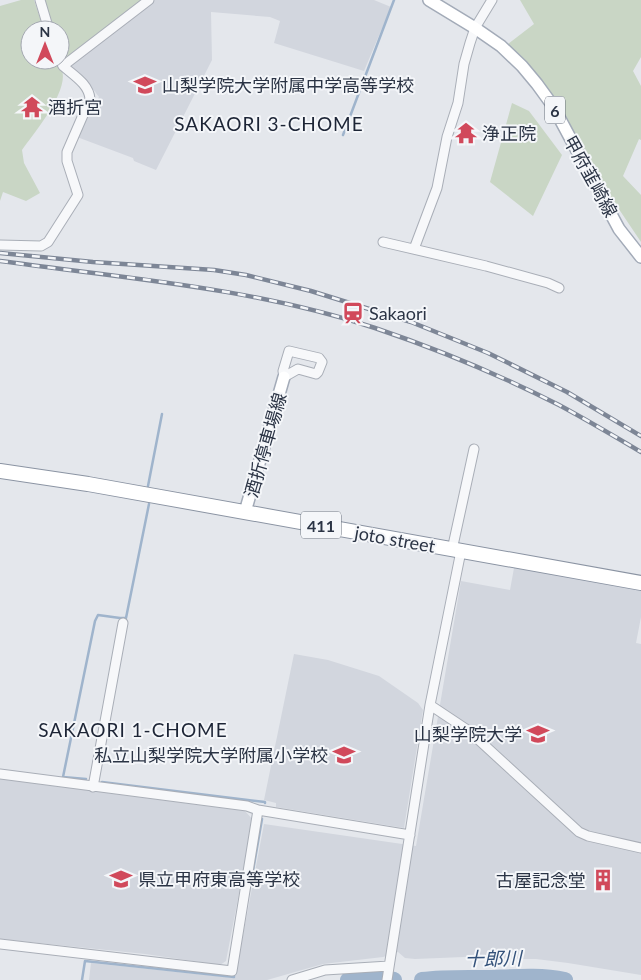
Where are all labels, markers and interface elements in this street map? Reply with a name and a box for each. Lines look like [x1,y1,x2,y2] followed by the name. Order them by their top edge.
[20,20,70,70] north arrow
[40,23,50,40] text: N
[132,72,158,98] school or university icon: 山梨学院大学附属中学高等学校
[162,74,414,96] place label: 山梨学院大学附属中学高等学校
[19,94,45,120] temple icon: 酒折宮
[48,96,102,118] place label: 酒折宮
[545,96,565,124] road number: 6
[174,112,364,135] district label: SAKAORI 3-CHOME
[453,120,479,146] temple icon: 浄正院
[482,122,536,144] place label: 浄正院
[560,131,622,221] street label: 甲府韮崎線
[340,300,366,326] station icon: Sakaori
[369,302,427,324] place label: Sakaori
[240,390,290,500] street label: 酒折停車場線
[301,512,341,538] road number: 411
[352,521,438,557] street label: joto street
[38,718,228,741] district label: SAKAORI 1-CHOME
[525,721,551,747] school or university icon: 山梨学院大学
[414,723,522,745] place label: 山梨学院大学
[331,742,357,768] school or university icon: 私立山梨学院大学附属小学校
[94,744,328,766] place label: 私立山梨学院大学附属小学校
[108,866,134,892] school or university icon: 県立甲府東高等学校
[590,867,616,893] building icon: 古屋記念堂
[138,868,300,890] place label: 県立甲府東高等学校
[496,869,586,891] place label: 古屋記念堂
[464,946,524,970] water label: 十郎川

